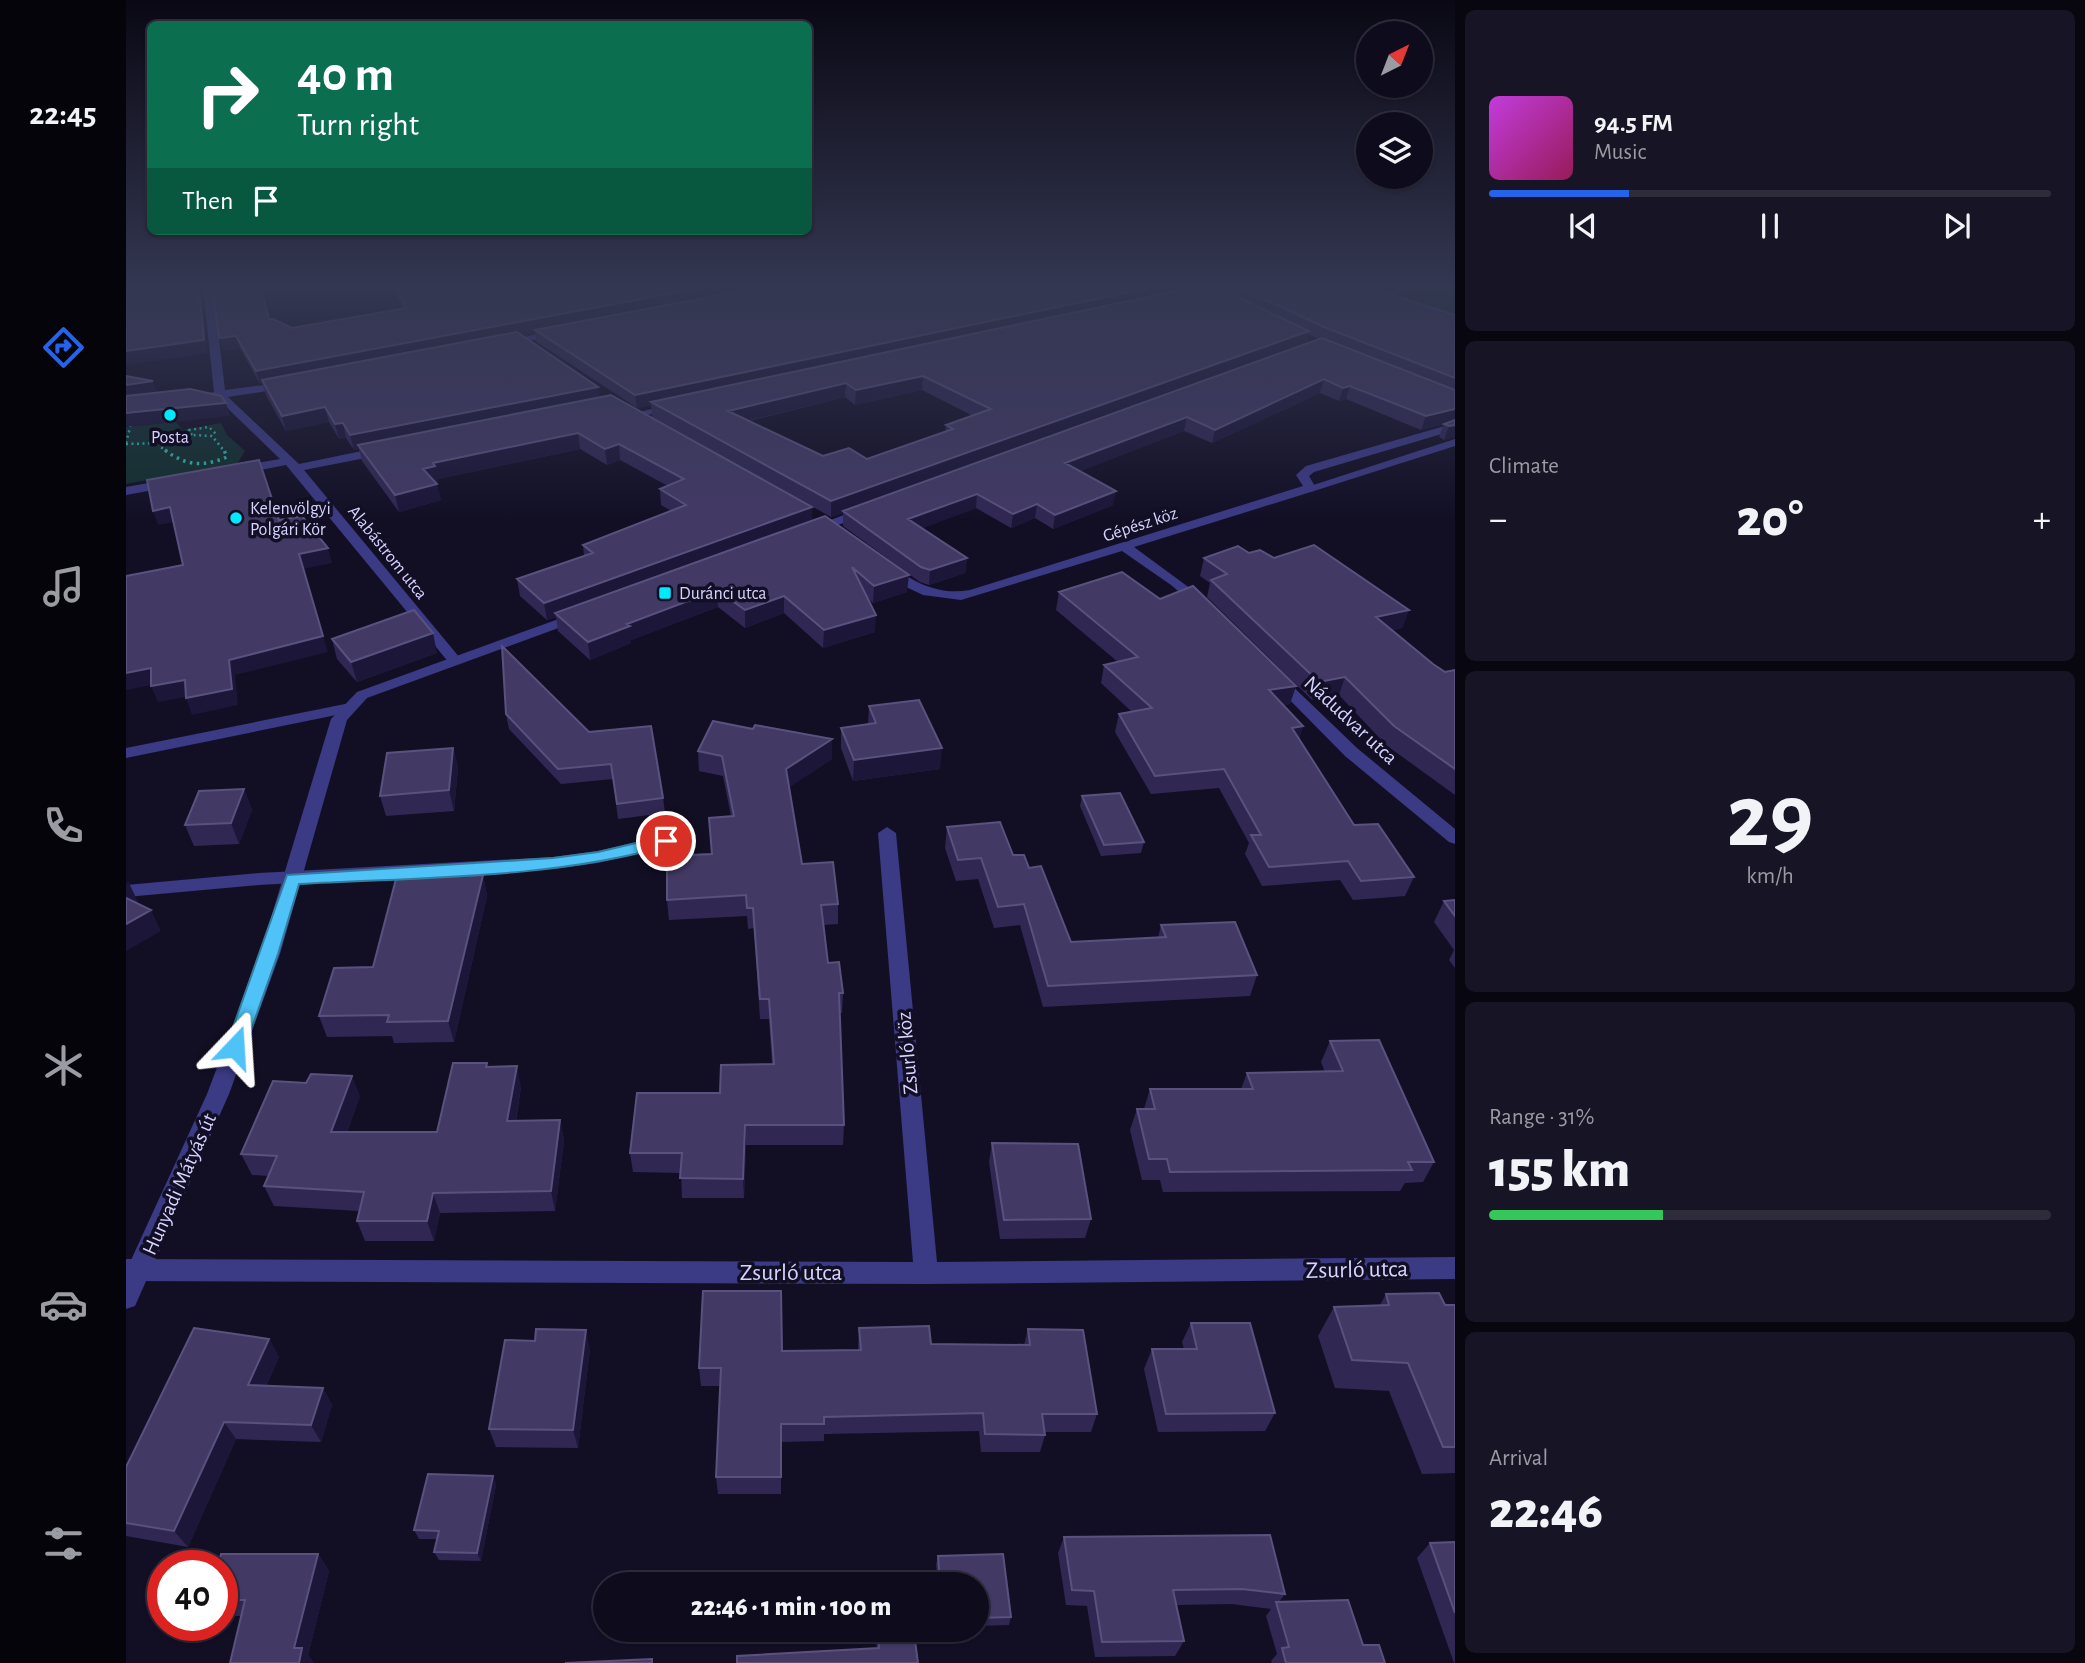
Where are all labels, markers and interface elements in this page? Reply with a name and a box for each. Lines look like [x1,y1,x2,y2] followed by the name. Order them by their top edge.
[1356,21,1433,98] north arrow
[1356,21,1433,189] map controls
[182,49,273,140] icon: right
[297,51,394,100] text: 40 m
[29,98,97,130] text: 22:45
[297,109,419,141] text: Turn right
[1594,110,1673,136] text: 94.5 FM
[1356,112,1433,189] button: layers
[1594,141,1646,164] text: Music
[247,182,285,220] icon: arrive
[182,188,233,214] text: Then
[1564,207,1602,245] icon: previous
[1751,207,1789,245] icon: pause
[1938,207,1976,245] icon: next
[39,323,88,372] icon: directions
[162,407,178,423] marker: Posta
[151,429,189,447] place label: Posta
[1489,455,1559,478] text: Climate
[1736,493,1804,545] text: 20°
[250,500,331,539] place label: Kelenvölgyi Polgári Kör
[1489,501,1507,539] text: −
[2033,501,2051,539] text: +
[344,502,430,603] street label: Alabástrom utca
[1101,504,1180,545] street label: Gépész köz
[228,510,244,526] marker: Kelenvölgyi Polgári Kör
[39,562,88,611] icon: music
[657,585,673,601] marker: Duránci utca
[679,585,767,603] place label: Duránci utca
[1300,672,1402,769] street label: Nádudvar utca
[1727,772,1813,863] text: 29
[39,801,88,850] icon: phone
[636,811,696,871] pin
[647,822,685,860] icon: arrive
[1746,865,1794,888] text: km/h
[198,1010,272,1084] position arrow
[893,1011,922,1095] street label: Zsurló köz
[39,1041,88,1090] icon: climate
[1489,1106,1595,1129] text: Range · 31%
[139,1110,220,1258] street label: Hunyadi Mátyás út
[1489,1144,1630,1196] text: 155 km
[1305,1257,1409,1283] street label: Zsurló utca
[740,1261,842,1285] street label: Zsurló utca
[39,1280,88,1329] icon: car
[1489,1447,1548,1470] text: Arrival
[1489,1485,1603,1537] text: 22:46
[39,1519,88,1568] icon: filters
[147,1550,238,1641] speed limit sign: 40
[691,1594,891,1620] text: 22:46 · 1 min · 100 m

